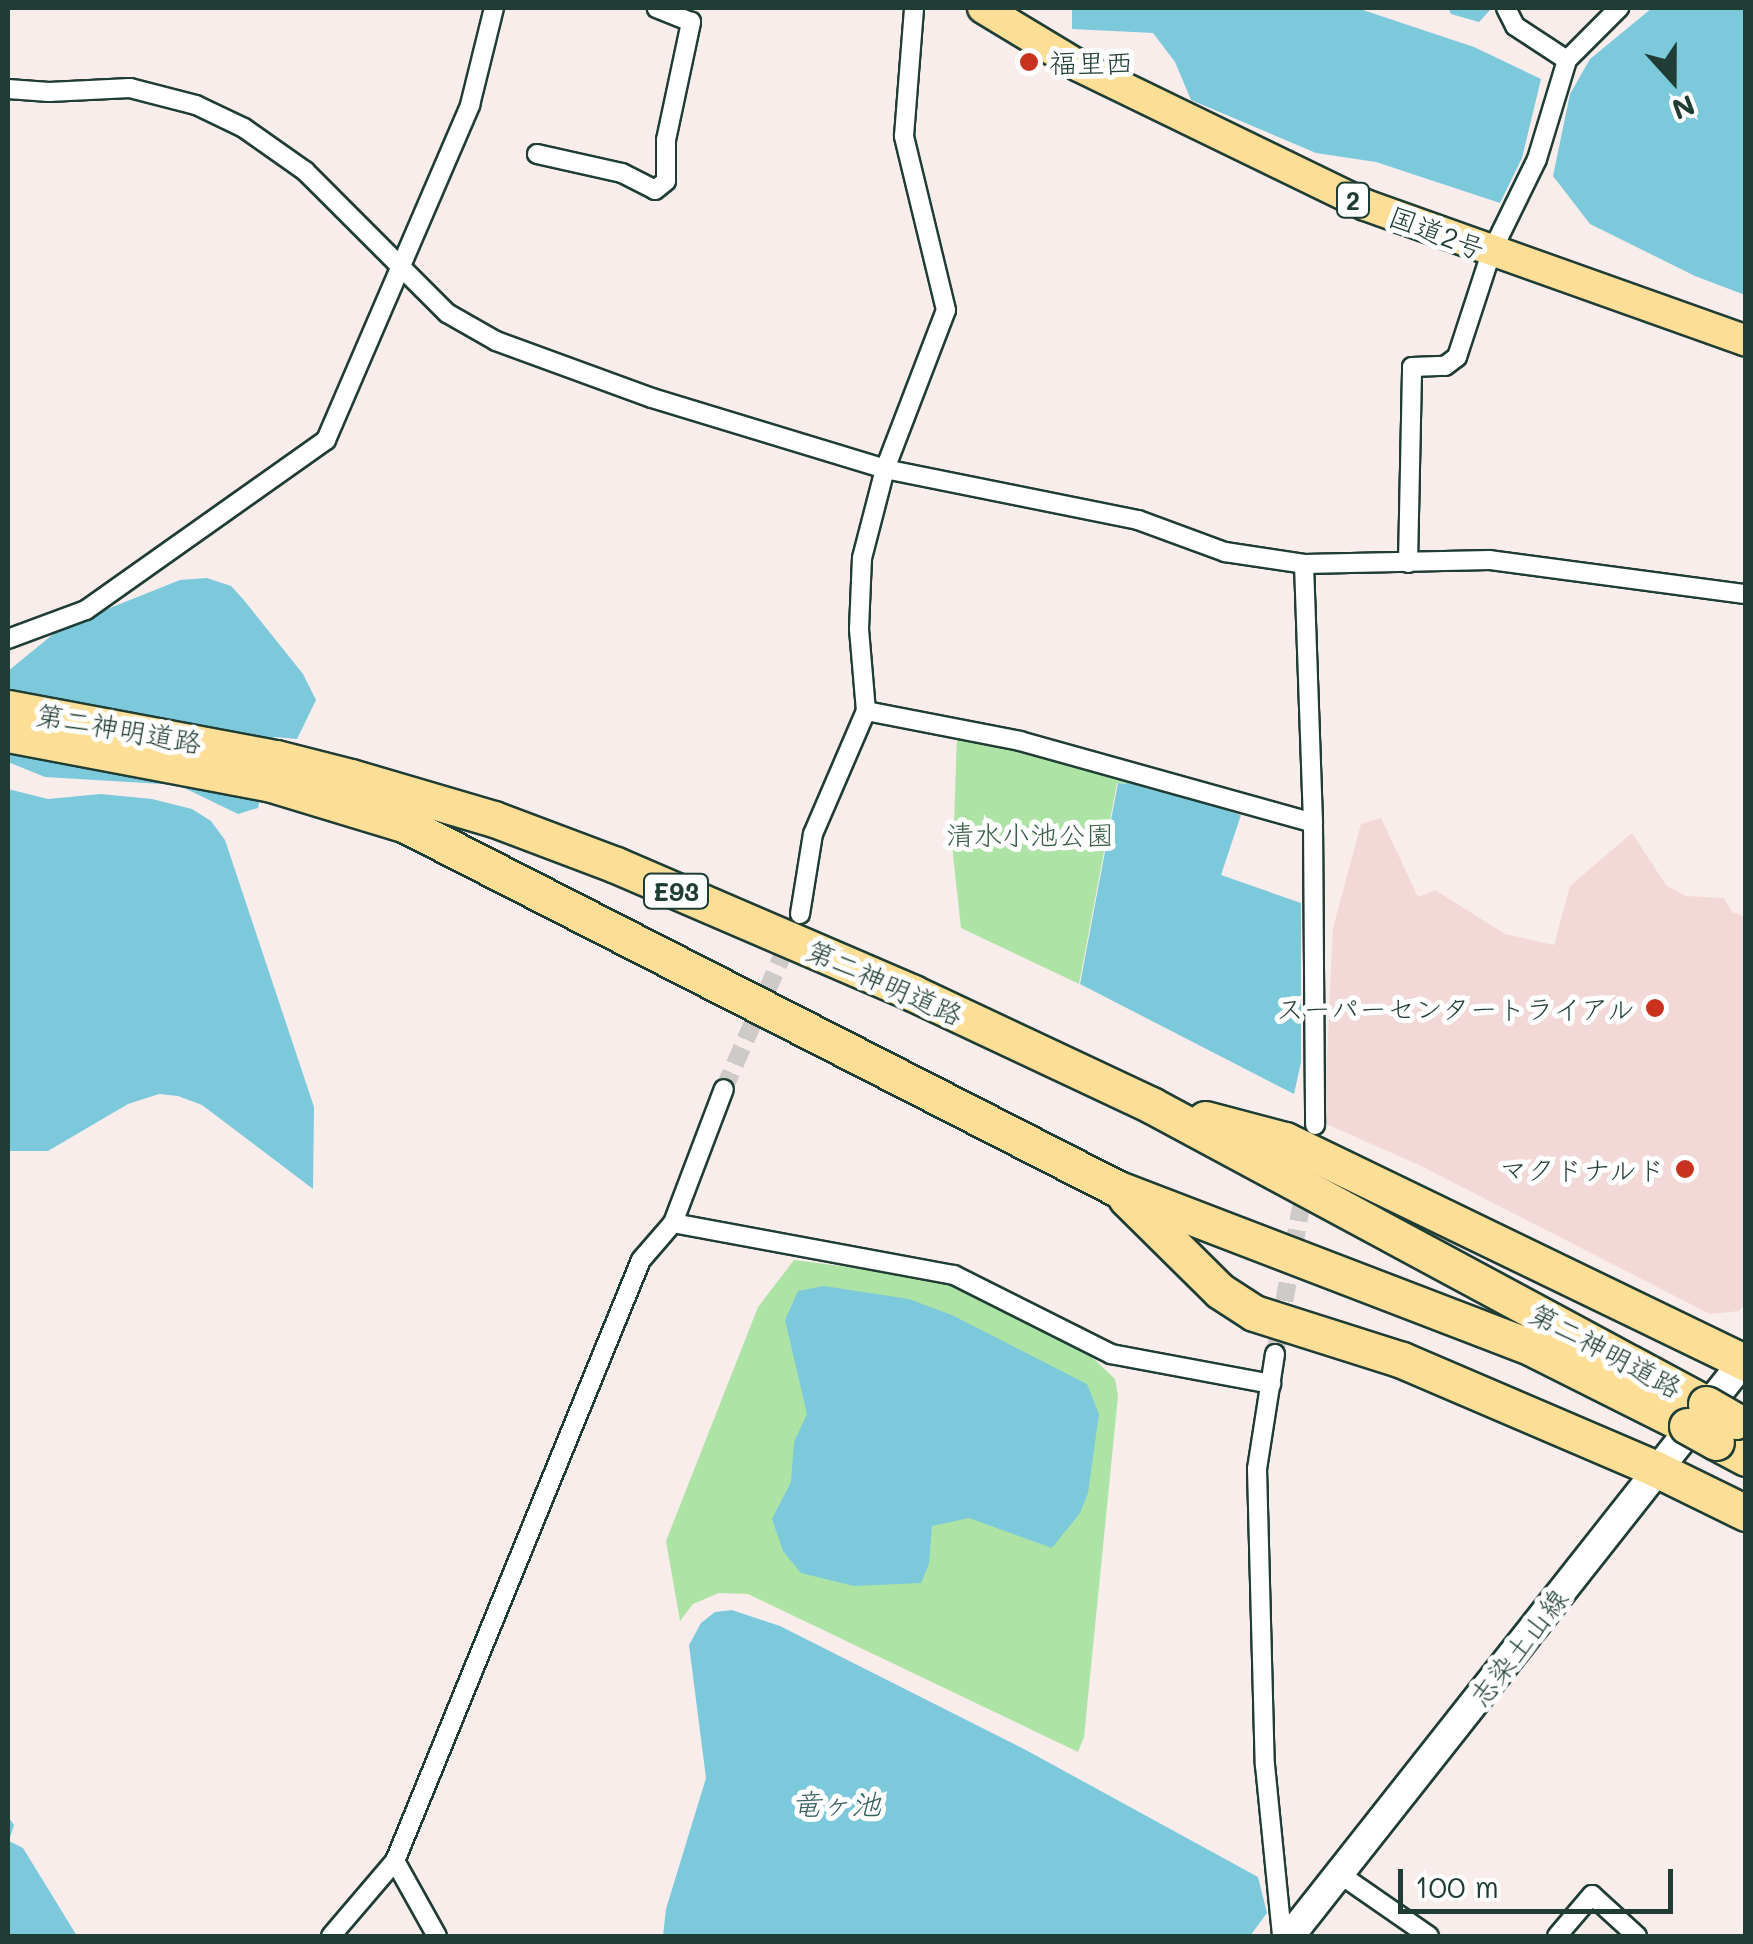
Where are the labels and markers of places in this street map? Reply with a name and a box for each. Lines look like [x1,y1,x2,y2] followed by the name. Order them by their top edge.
[1049,45,1133,79] place label: 福里西
[1018,51,1040,73] marker: 福里西
[1272,991,1635,1025] place label: スーパーセンタートライアル
[1644,997,1666,1019] marker: スーパーセンタートライアル
[1497,1152,1665,1186] place label: マクドナルド
[1674,1158,1696,1180] marker: マクドナルド

